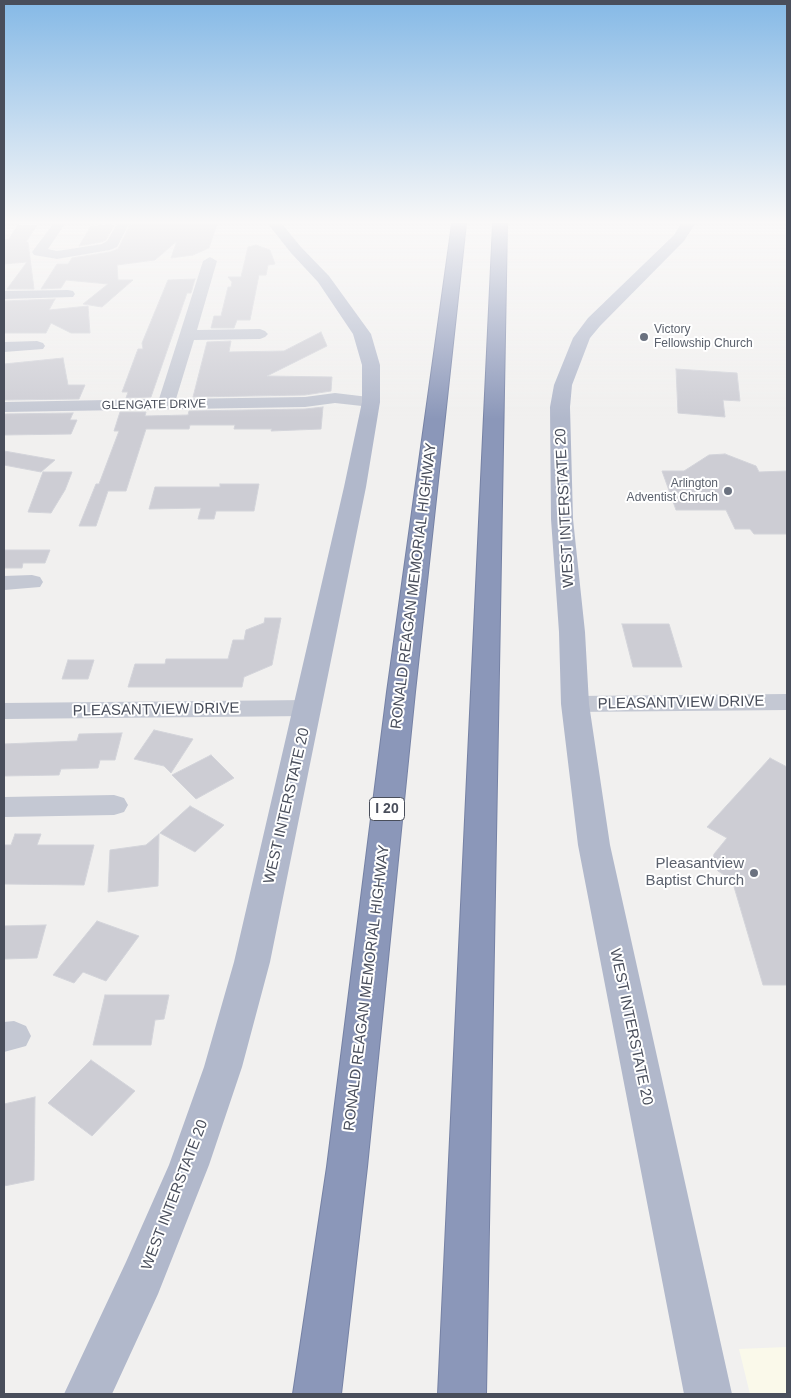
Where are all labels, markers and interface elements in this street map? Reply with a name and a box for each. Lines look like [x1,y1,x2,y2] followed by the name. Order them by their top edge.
[654,323,753,351] place label: Victory Fellowship Church
[638,331,650,343] marker: Victory Fellowship Church
[102,397,206,413] street label: GLENGATE DRIVE
[552,428,578,588] street label: WEST INTERSTATE 20
[387,442,441,730] street label: RONALD REAGAN MEMORIAL HIGHWAY
[627,477,718,505] place label: Arlington Adventist Chruch
[722,485,734,497] marker: Arlington Adventist Chruch
[598,693,764,713] street label: PLEASANTVIEW DRIVE
[73,700,239,720] street label: PLEASANTVIEW DRIVE
[260,726,314,886] street label: WEST INTERSTATE 20
[370,798,404,821] road number: I 20
[340,844,394,1132] street label: RONALD REAGAN MEMORIAL HIGHWAY
[646,855,744,890] place label: Pleasantview Baptist Church
[748,867,760,879] marker: Pleasantview Baptist Church
[606,947,656,1107] street label: WEST INTERSTATE 20
[138,1117,212,1273] street label: WEST INTERSTATE 20

